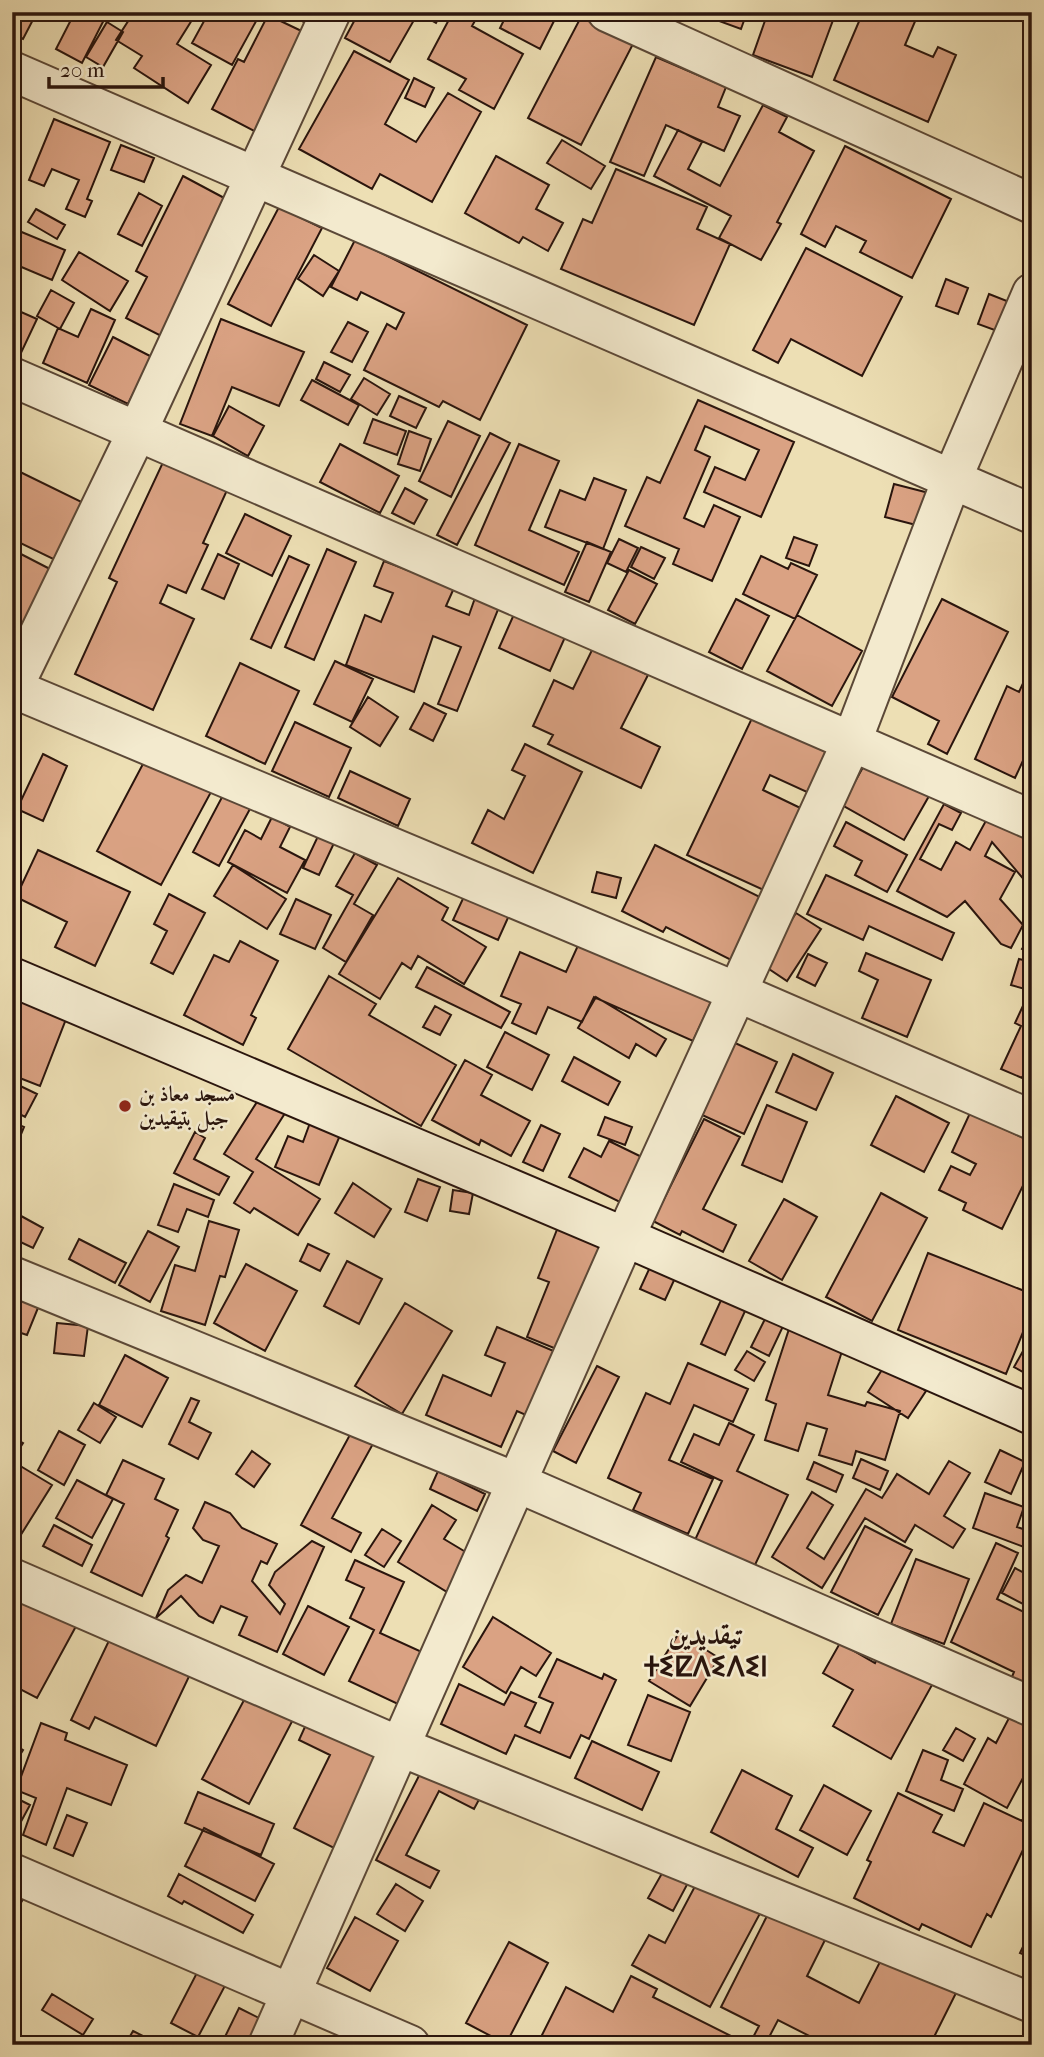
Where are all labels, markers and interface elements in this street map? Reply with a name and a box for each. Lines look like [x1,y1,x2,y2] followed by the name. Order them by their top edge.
[49,46,163,90] scale bar
[60,58,105,82] text: 20 m
[139,1082,235,1133] place label: مسجد معاذ بن جبل بتيقيدين
[117,1098,133,1114] marker: مسجد معاذ بن جبل بتيقيدين
[644,1618,768,1683] district label: تيقديدين ⵜⵉⵇⴷⵉⴷⵉⵏ

